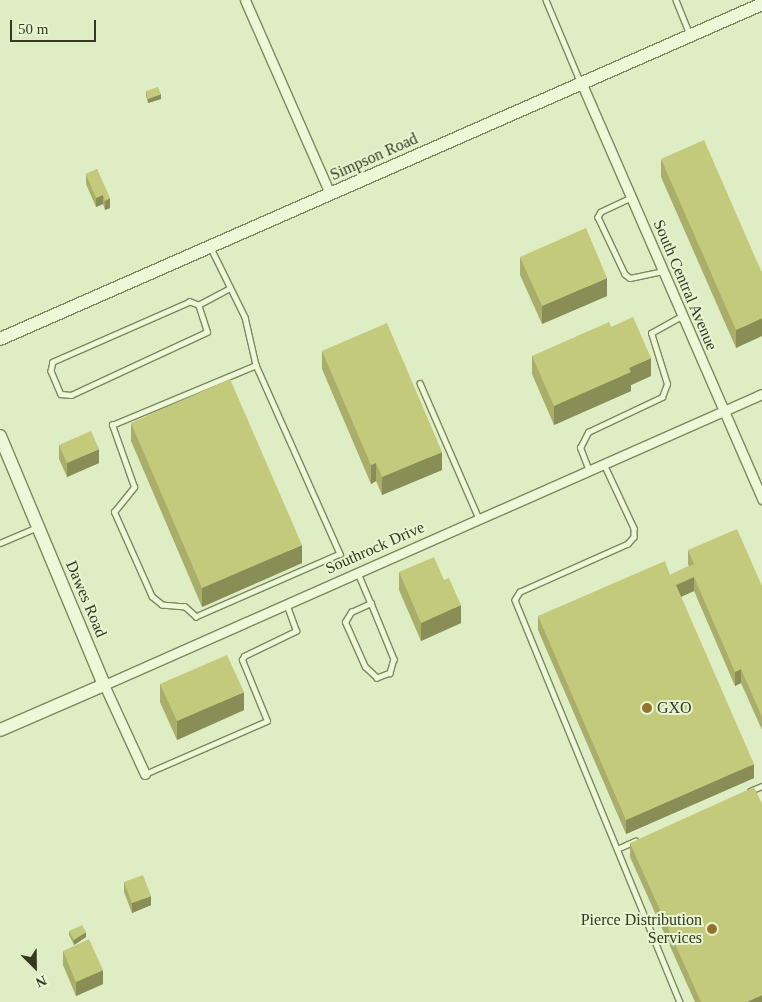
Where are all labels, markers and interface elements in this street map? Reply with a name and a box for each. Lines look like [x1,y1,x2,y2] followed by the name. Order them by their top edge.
[12,10,99,42] scale bar
[18,21,48,37] text: 50 m
[327,129,421,185] street label: Simpson Road
[649,216,721,354] street label: South Central Avenue
[323,518,427,578] street label: Southrock Drive
[61,558,111,640] street label: Dawes Road
[657,698,692,718] place label: GXO
[641,702,653,714] marker: GXO
[581,910,702,948] place label: Pierce Distribution Services
[706,923,718,935] marker: Pierce Distribution Services
[10,942,60,992] north arrow
[33,972,49,990] text: N

